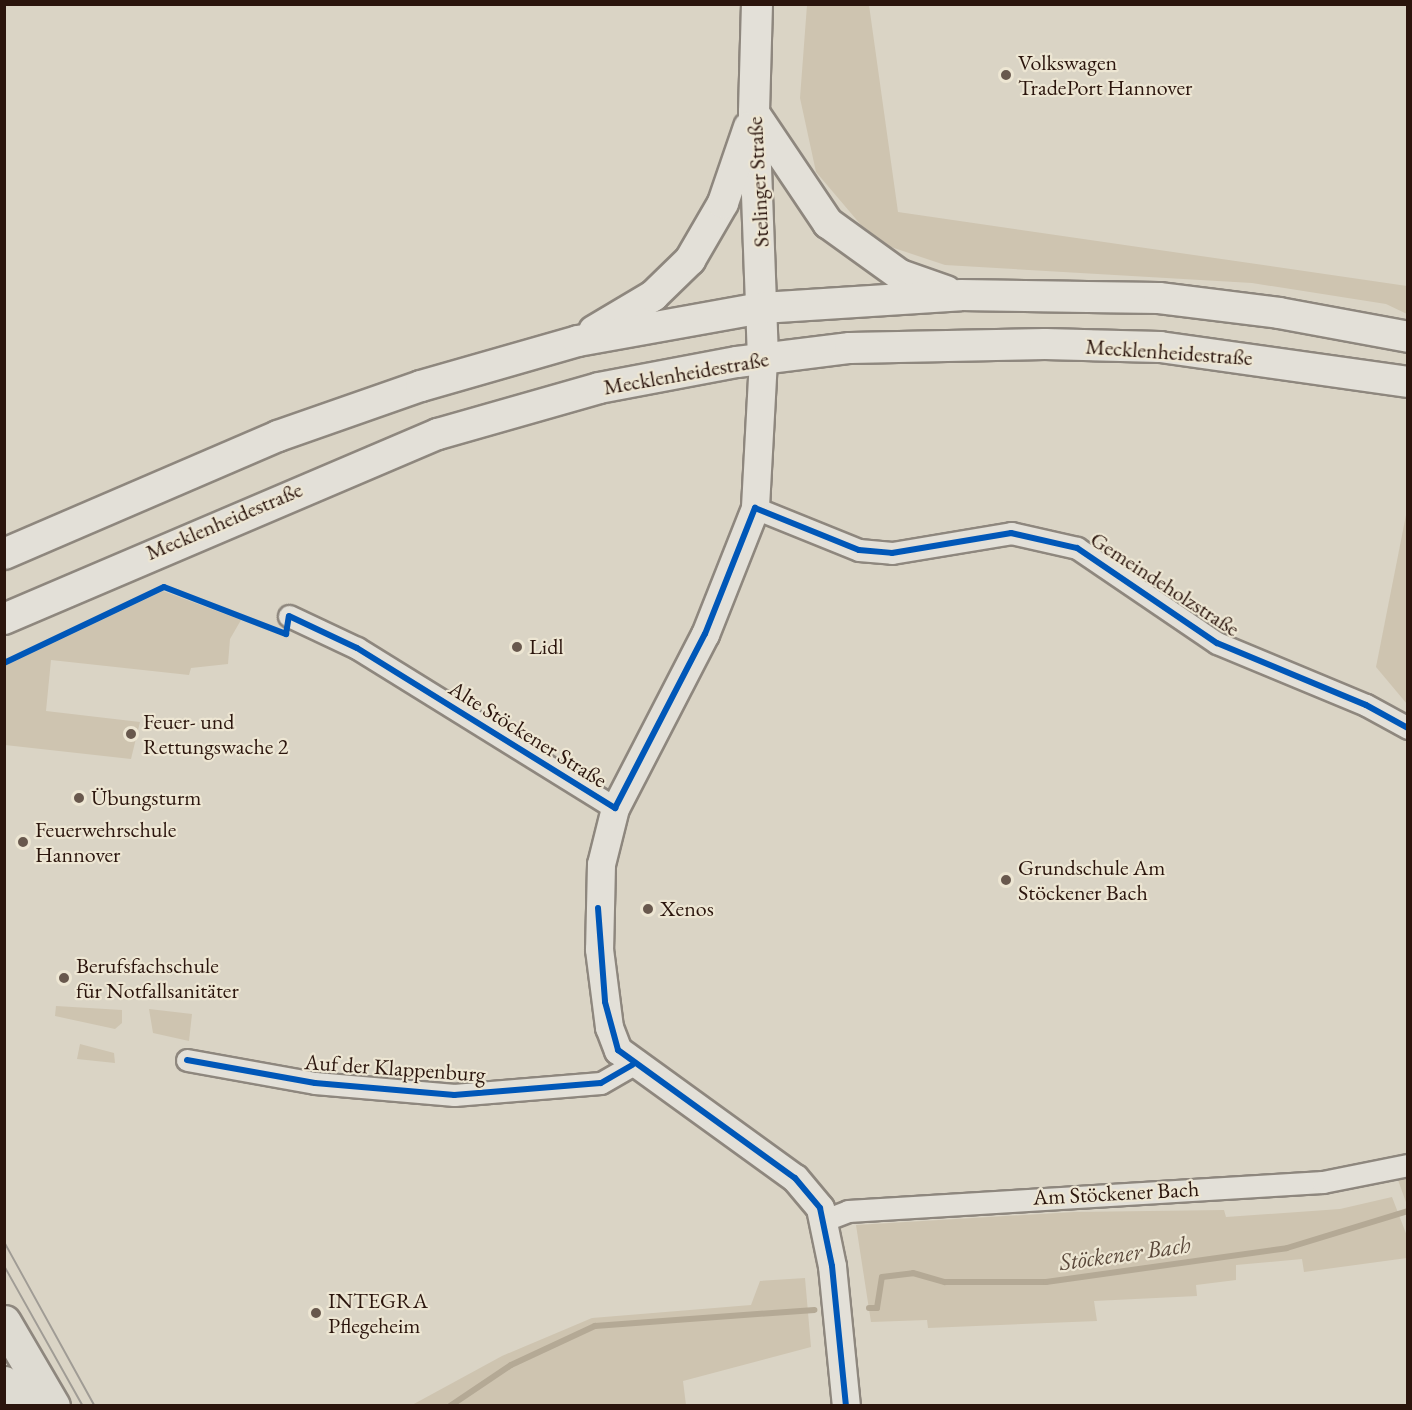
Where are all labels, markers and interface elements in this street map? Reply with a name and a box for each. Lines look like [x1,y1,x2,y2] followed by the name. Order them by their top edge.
[1018,49,1192,100] place label: Volkswagen TradePort Hannover
[999,68,1013,82] marker: Volkswagen TradePort Hannover
[741,116,775,248] street label: Stelinger Straße
[1085,333,1253,371] street label: Mecklenheidestraße
[601,345,771,401] street label: Mecklenheidestraße
[142,476,306,566] street label: Mecklenheidestraße
[1086,526,1244,642] street label: Gemeindeholzstraße
[529,634,564,660] place label: Lidl
[510,640,524,654] marker: Lidl
[444,675,612,793] street label: Alte Stöckener Straße
[143,708,288,760] place label: Feuer- und Rettungswache 2
[124,727,138,741] marker: Feuer- und Rettungswache 2
[91,785,201,811] place label: Übungsturm
[72,791,86,805] marker: Übungsturm
[35,816,176,867] place label: Feuerwehrschule Hannover
[16,835,30,849] marker: Feuerwehrschule Hannover
[1018,854,1165,906] place label: Grundschule Am Stöckener Bach
[999,873,1013,887] marker: Grundschule Am Stöckener Bach
[660,896,714,922] place label: Xenos
[641,902,655,916] marker: Xenos
[76,952,239,1004] place label: Berufsfachschule für Notfallsanitäter
[57,971,71,985] marker: Berufsfachschule für Notfallsanitäter
[304,1048,486,1088] street label: Auf der Klappenburg
[1032,1175,1200,1211] street label: Am Stöckener Bach
[1057,1230,1193,1276] water label: Stöckener Bach
[328,1287,428,1338] place label: INTEGRA Pflegeheim
[309,1306,323,1320] marker: INTEGRA Pflegeheim

